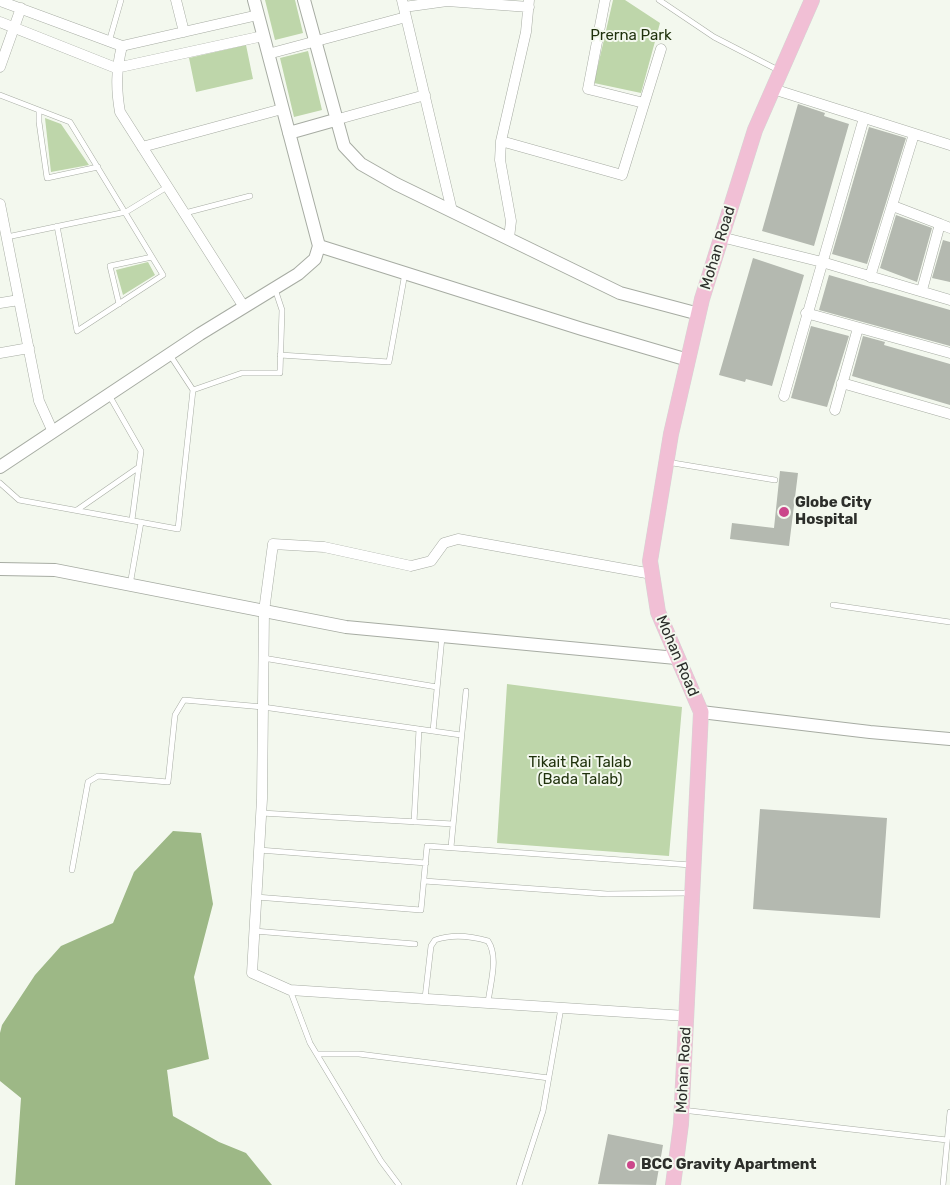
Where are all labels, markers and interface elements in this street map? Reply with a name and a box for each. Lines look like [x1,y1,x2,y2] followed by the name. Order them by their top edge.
[590,27,672,45] park label: Prerna Park
[697,204,739,292] street label: Mohan Road
[795,494,872,529] place label: Globe City Hospital
[777,505,791,519] marker: Globe City Hospital
[652,613,702,699] street label: Mohan Road
[528,754,632,789] park label: Tikait Rai Talab (Bada Talab)
[673,1026,695,1114] street label: Mohan Road
[641,1156,816,1174] place label: BCC Gravity Apartment
[625,1159,637,1171] marker: BCC Gravity Apartment

